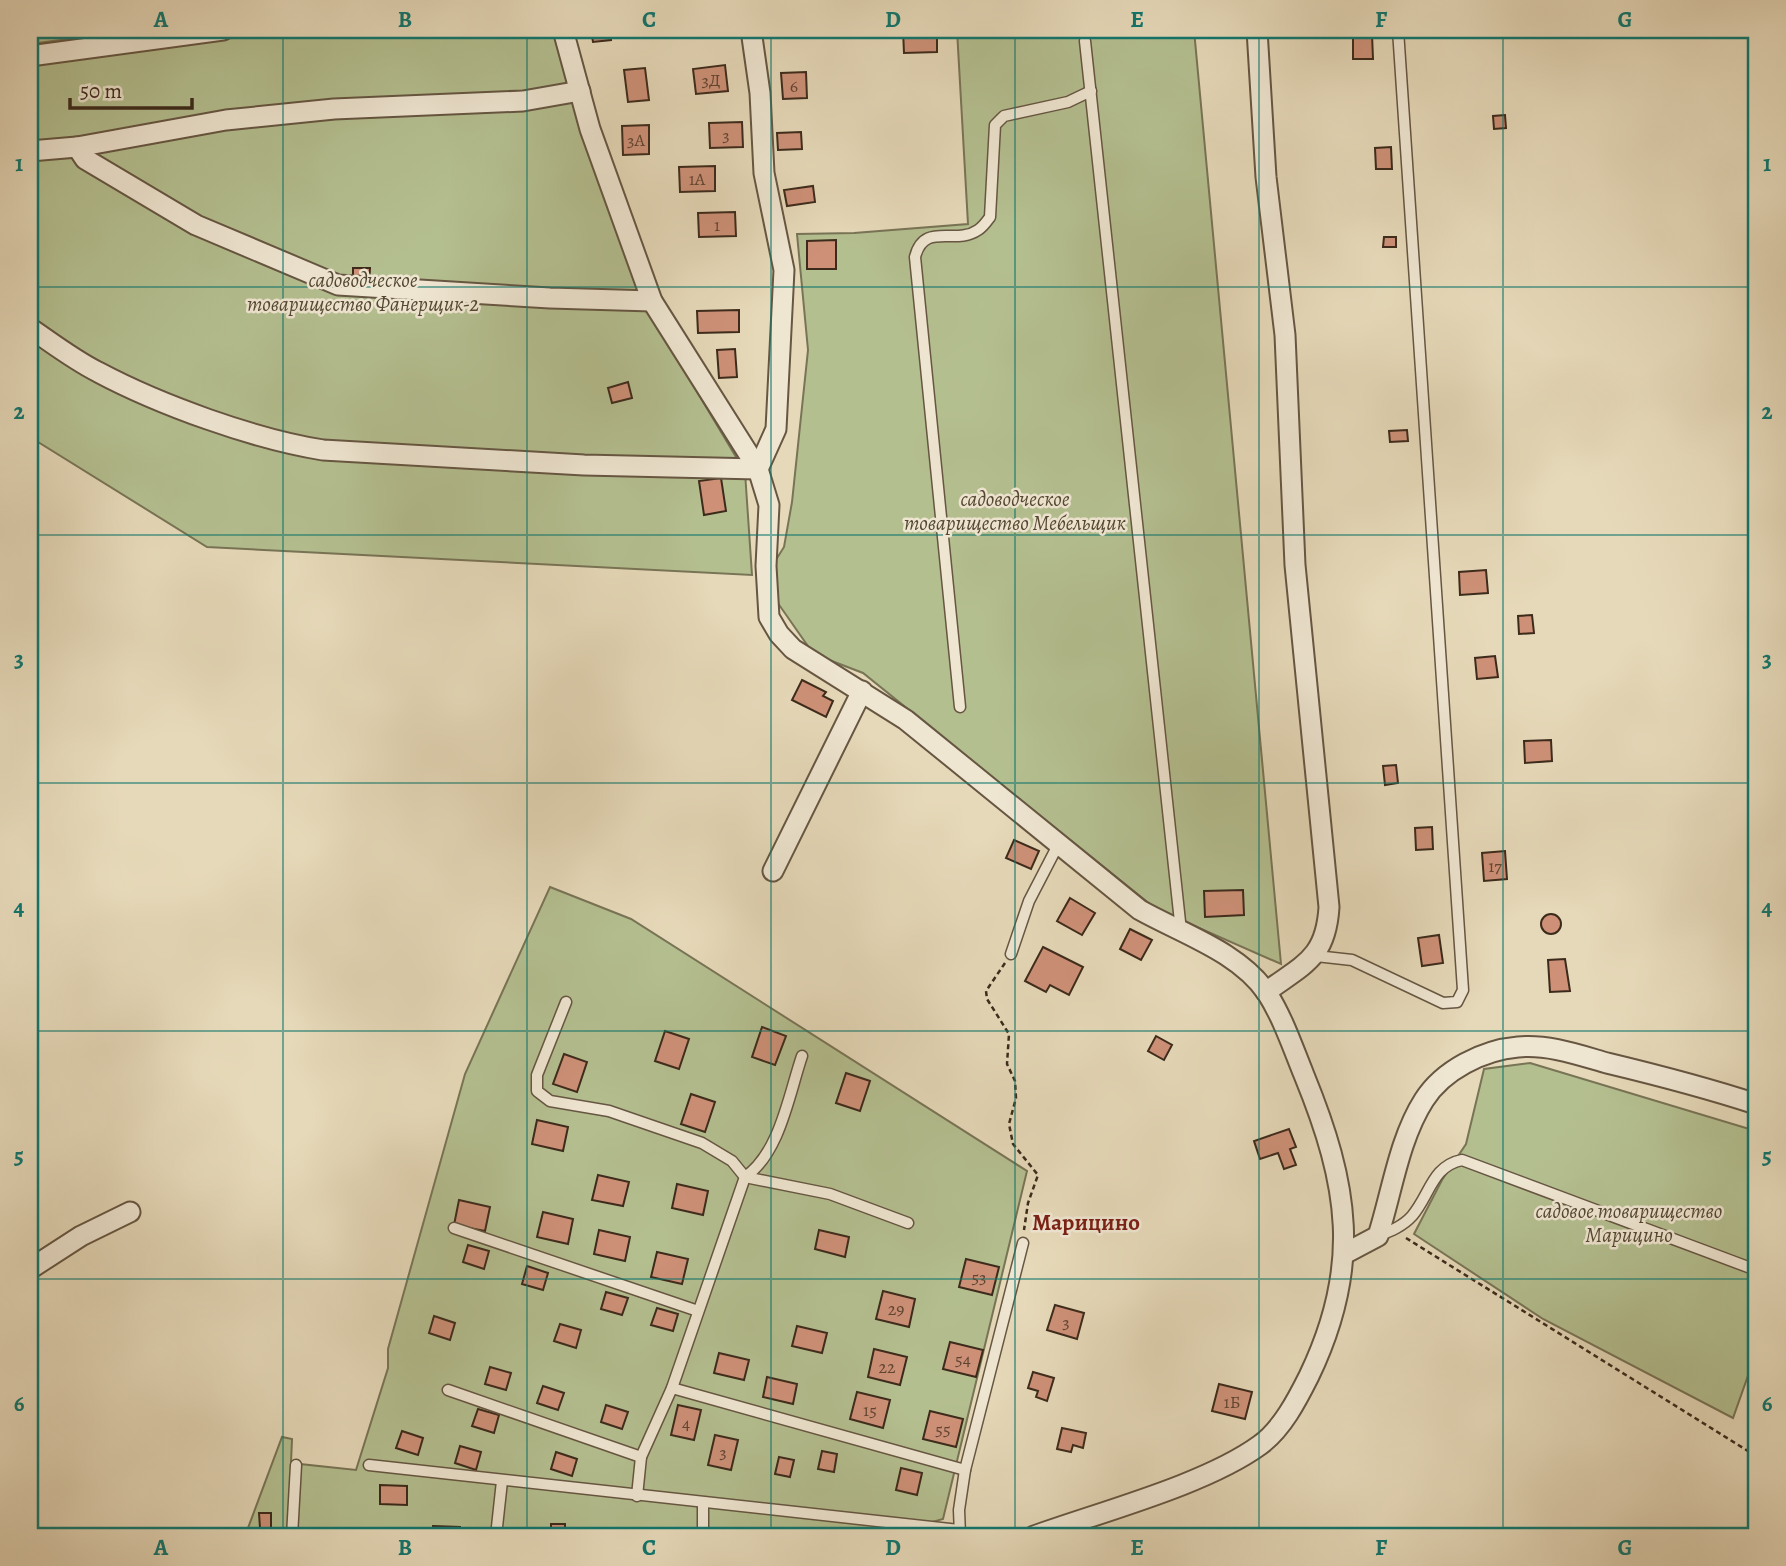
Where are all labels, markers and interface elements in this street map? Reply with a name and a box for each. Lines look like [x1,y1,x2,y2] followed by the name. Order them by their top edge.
[153,4,169,35] text: A
[398,4,412,35] text: B
[642,4,656,35] text: C
[885,4,901,35] text: D
[1130,4,1144,35] text: E
[1375,4,1388,35] text: F
[1617,4,1633,35] text: G
[70,66,192,110] scale bar
[702,68,721,92] house number: 3Д
[790,74,798,98] house number: 6
[80,77,122,105] text: 50 m
[722,123,730,147] house number: 3
[627,128,645,152] house number: 3А
[15,148,23,179] text: 1
[1763,148,1771,179] text: 1
[689,167,706,191] house number: 1А
[714,213,720,237] house number: 1
[247,266,479,318] park label: садоводческое товарищество Фанерщик-2
[13,396,25,427] text: 2
[1761,396,1773,427] text: 2
[904,485,1126,537] park label: садоводческое товарищество Мебельщик
[14,644,24,675] text: 3
[1762,644,1772,675] text: 3
[1488,854,1502,878] house number: 17
[14,892,25,923] text: 4
[1762,892,1773,923] text: 4
[14,1140,24,1171] text: 5
[1762,1140,1772,1171] text: 5
[1536,1197,1722,1249] park label: садовое товарищество Марицино
[1032,1207,1140,1238] district label: Марицино
[971,1265,987,1289] house number: 53
[888,1297,904,1321] house number: 29
[1062,1310,1070,1334] house number: 3
[955,1347,971,1371] house number: 54
[878,1355,896,1379] house number: 22
[14,1388,25,1419] text: 6
[1762,1388,1773,1419] text: 6
[1224,1390,1240,1414] house number: 1Б
[863,1398,877,1422] house number: 15
[682,1411,690,1435] house number: 4
[935,1417,951,1441] house number: 55
[719,1440,727,1464] house number: 3
[153,1532,169,1563] text: A
[398,1532,412,1563] text: B
[642,1532,656,1563] text: C
[885,1532,901,1563] text: D
[1130,1532,1144,1563] text: E
[1375,1532,1388,1563] text: F
[1617,1532,1633,1563] text: G

